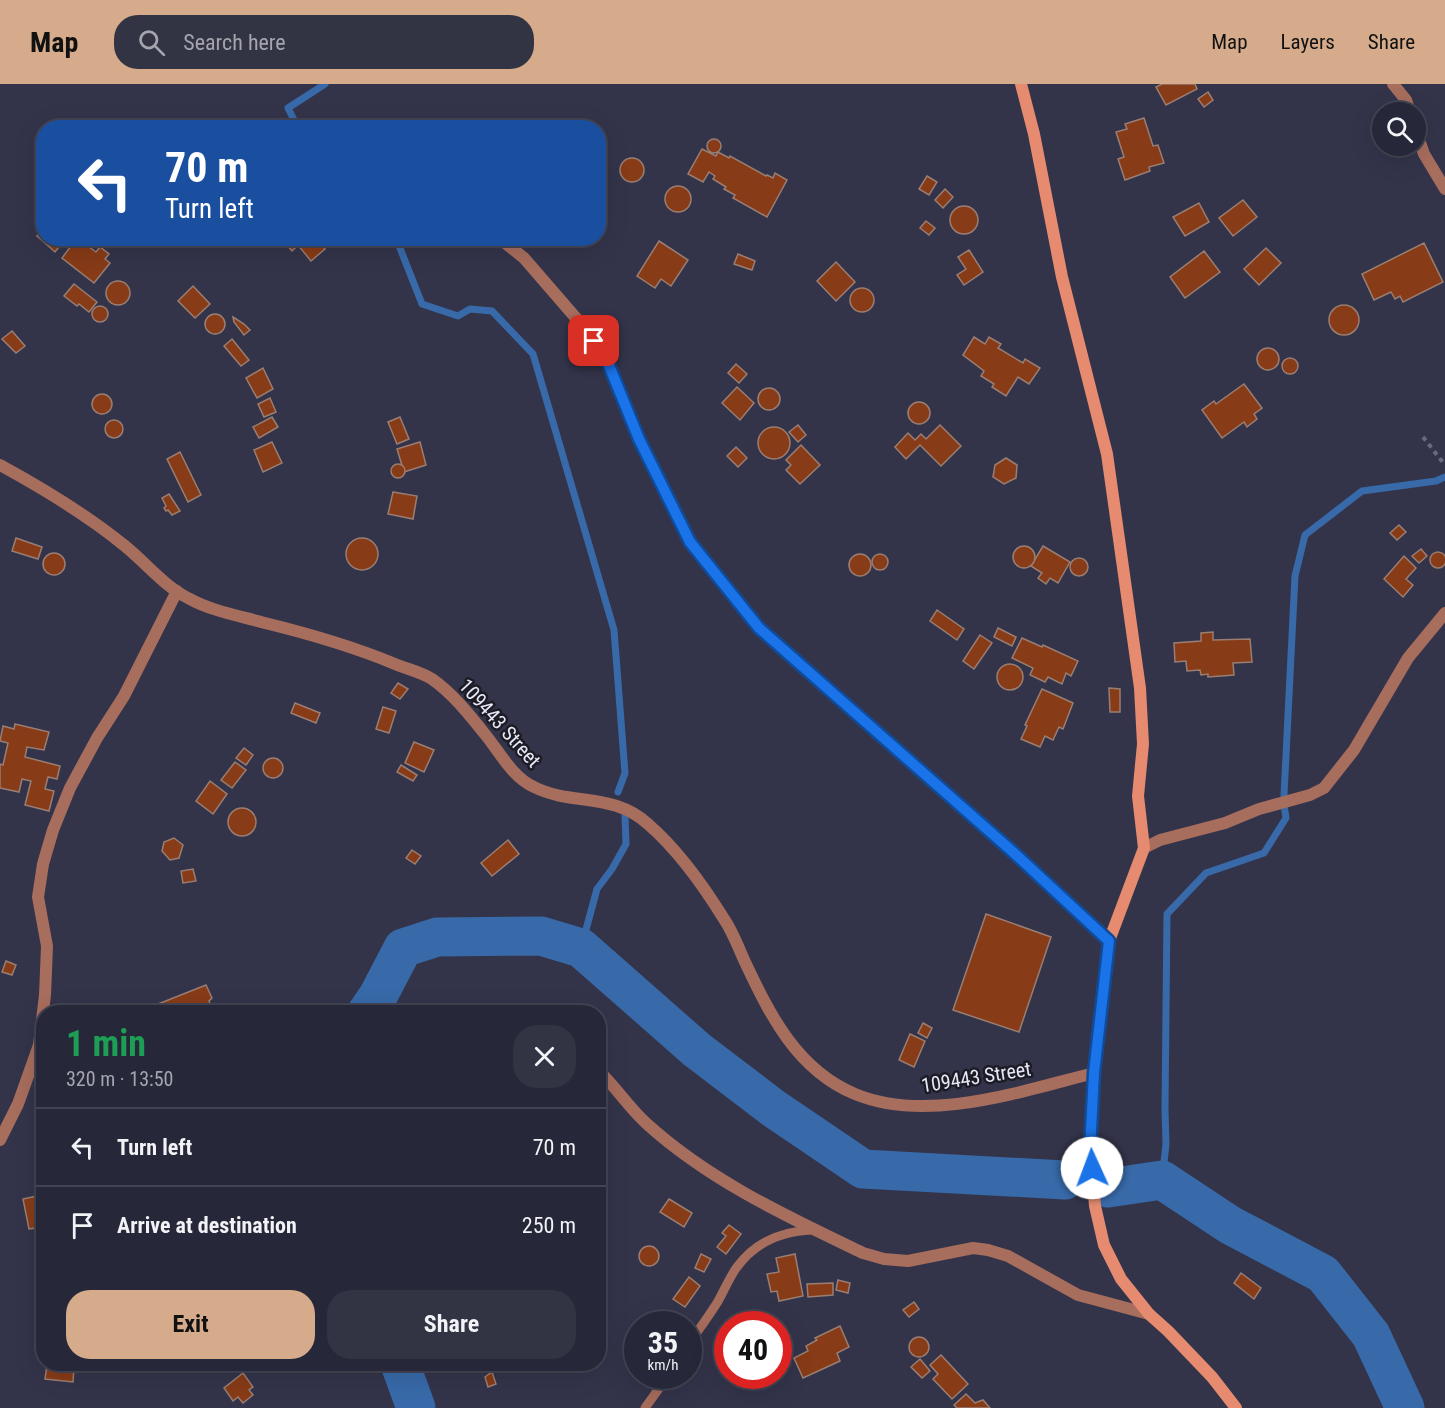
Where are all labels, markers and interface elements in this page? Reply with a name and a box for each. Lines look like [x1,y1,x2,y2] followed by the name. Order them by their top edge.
[114,15,534,69] search box
[30,26,78,59] text: Map
[135,26,168,59] icon: search
[183,30,286,55] text: Search here
[1211,30,1248,54] text: Map
[1281,30,1335,54] text: Layers
[1368,30,1415,54] text: Share
[1372,102,1426,156] map controls
[1372,102,1426,156] button: search
[165,143,248,192] text: 70 m
[66,144,144,222] icon: left
[165,193,254,225] text: Turn left
[568,315,619,366] pin
[577,324,610,357] icon: arrive
[454,674,546,772] street label: 109443 Street
[66,1023,146,1065] text: 1 min
[513,1025,576,1088] button: close
[919,1056,1033,1098] street label: 109443 Street
[66,1067,173,1091] text: 320 m · 13:50
[66,1131,99,1164] icon: left
[117,1135,192,1160] text: Turn left
[533,1135,576,1160] text: 70 m
[1060,1136,1124,1200] position arrow
[66,1209,99,1242] icon: arrive
[117,1213,297,1238] text: Arrive at destination
[522,1213,576,1238] text: 250 m
[66,1290,315,1359] button: Exit
[327,1290,576,1359] button: Share
[714,1311,792,1389] speed limit sign: 40
[648,1325,678,1360] text: 35
[648,1356,678,1374] text: km/h

